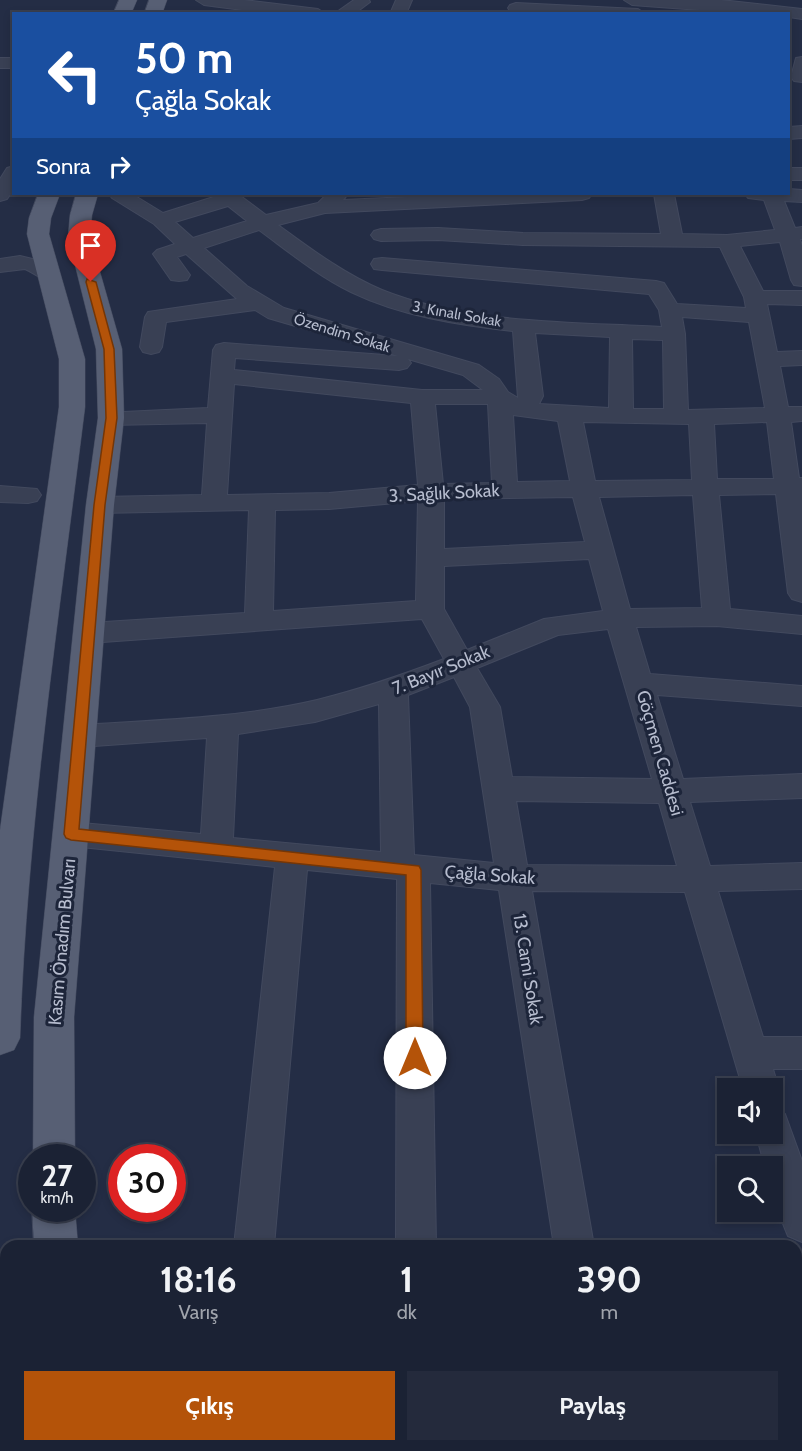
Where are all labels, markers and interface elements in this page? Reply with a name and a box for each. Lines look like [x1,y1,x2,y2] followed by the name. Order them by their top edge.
[135,32,233,84] text: 50 m
[36,36,114,114] icon: left
[135,84,271,117] text: Çağla Sokak
[103,150,136,183] icon: right
[36,153,91,180] text: Sonra
[65,220,116,282] pin
[74,229,107,262] icon: arrive
[411,297,503,331] street label: 3. Kınalı Sokak
[292,310,393,356] street label: Özendim Sokak
[388,479,501,507] street label: 3. Sağlık Sokak
[389,640,494,699] street label: 7. Bayır Sokak
[632,688,688,818] street label: Göçmen Caddesi
[44,858,80,1026] street label: Kasım Önadım Bulvarı
[444,861,537,889] street label: Çağla Sokak
[508,912,548,1027] street label: 13. Cami Sokak
[383,1026,447,1090] position arrow
[717,1078,783,1222] map controls
[717,1078,783,1144] button: sound
[108,1144,186,1222] speed limit sign: 30
[717,1156,783,1222] button: search
[41,1157,73,1194] text: 27
[41,1189,73,1207] text: km/h
[160,1257,237,1301] text: 18:16
[400,1257,413,1301] text: 1
[577,1257,642,1301] text: 390
[178,1300,218,1324] text: Varış
[397,1300,417,1324] text: dk
[601,1300,618,1324] text: m
[24,1371,395,1440] button: Çıkış
[407,1371,778,1440] button: Paylaş

